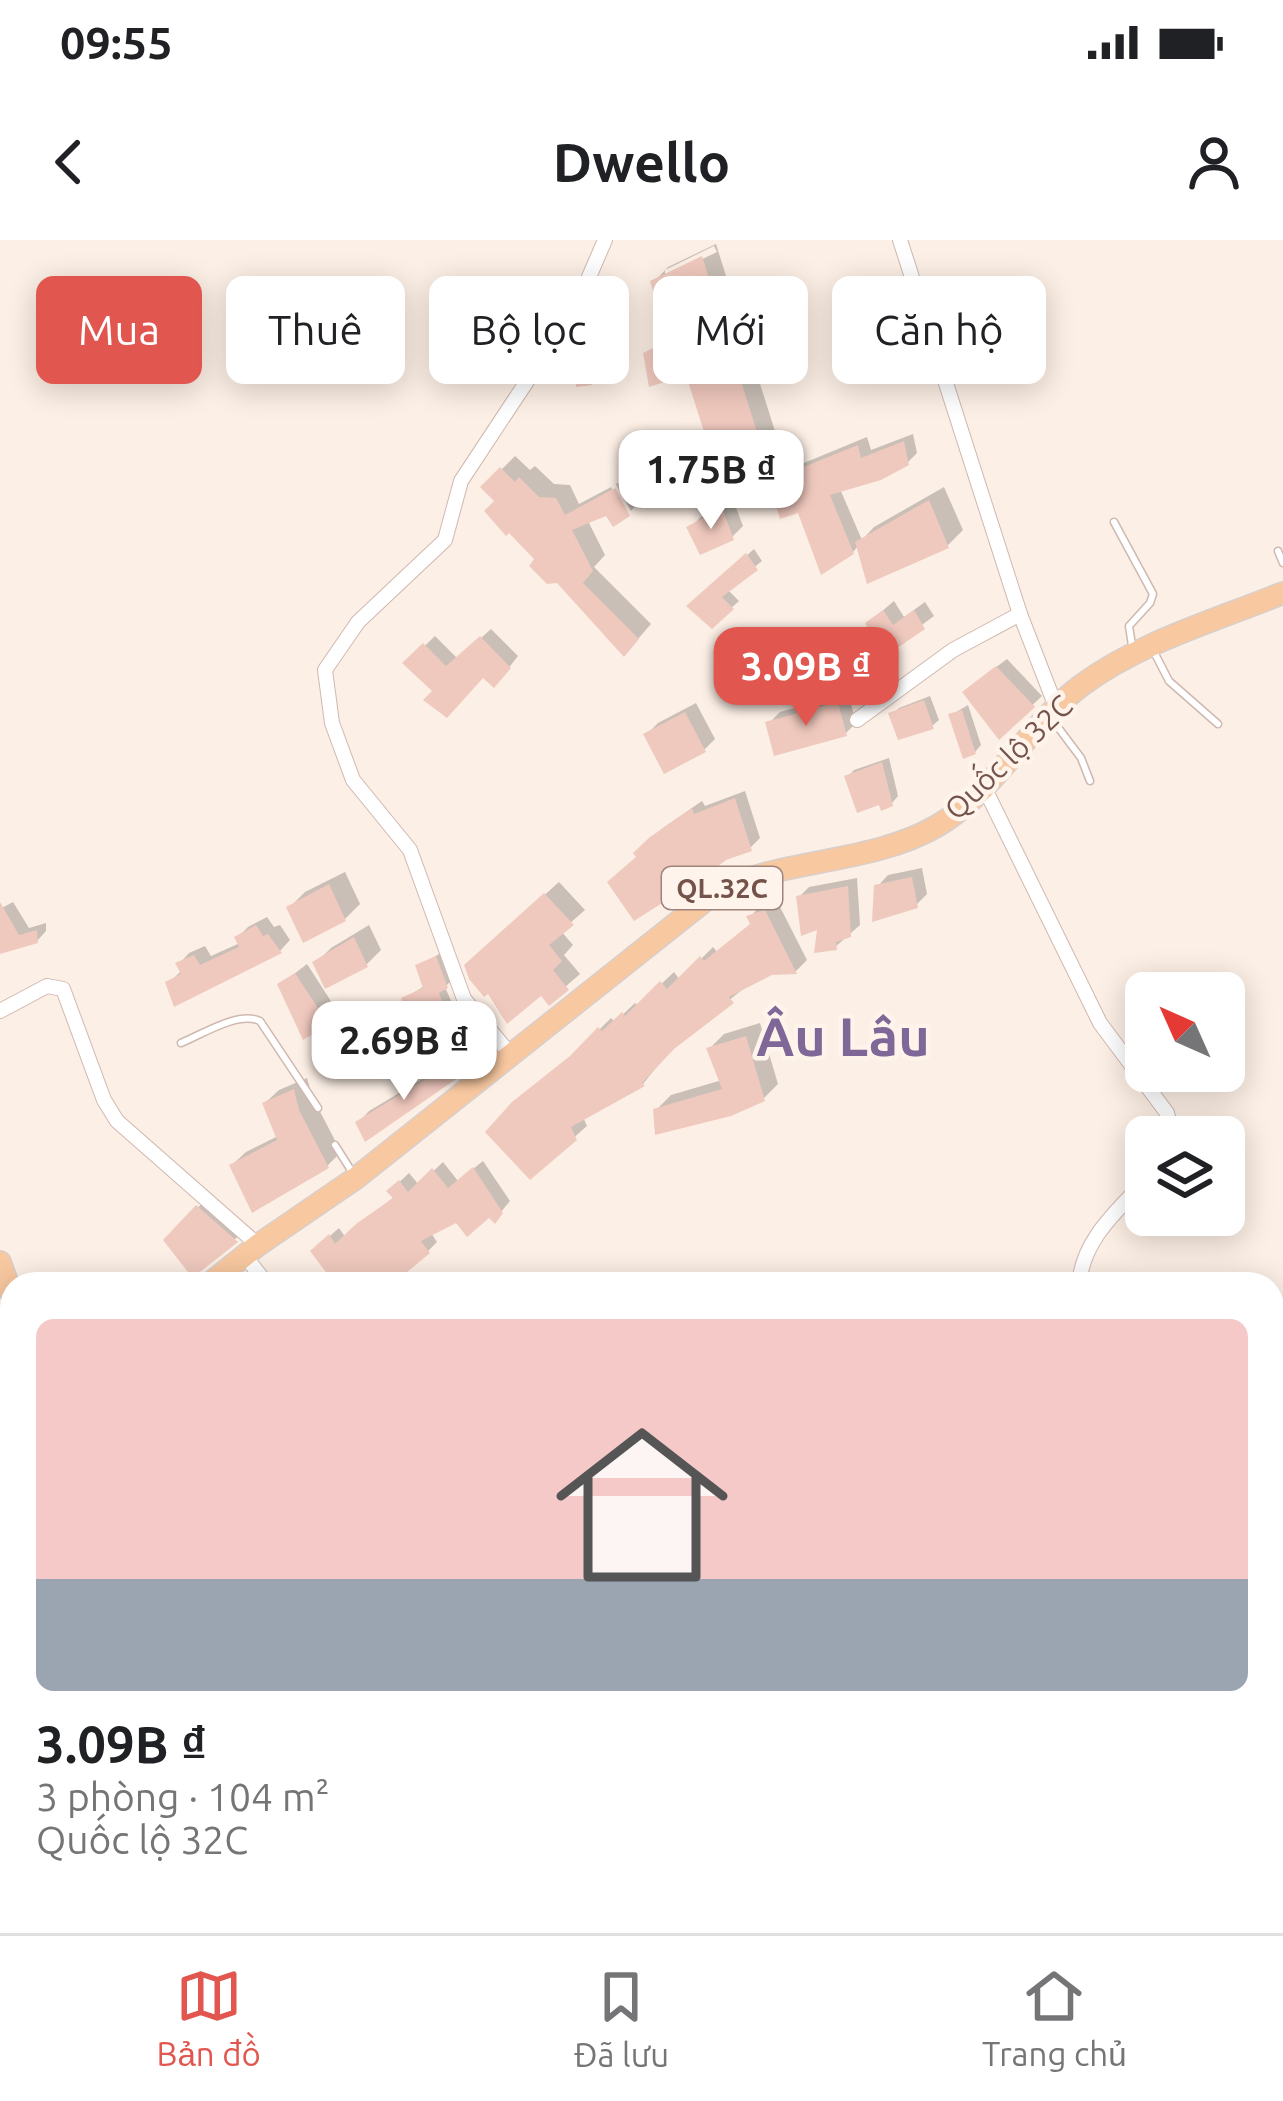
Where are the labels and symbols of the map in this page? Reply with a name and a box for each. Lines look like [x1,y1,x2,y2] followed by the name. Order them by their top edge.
[600,430,822,532] pin: 1.75B ₫
[695,627,917,729] pin: 3.09B ₫
[935,686,1079,826] street label: Quốc lộ 32C
[662,867,782,909] road number: QL.32C
[1125,972,1245,1092] north arrow
[293,1001,515,1103] pin: 2.69B ₫
[756,1005,930,1066] district label: Âu Lâu

